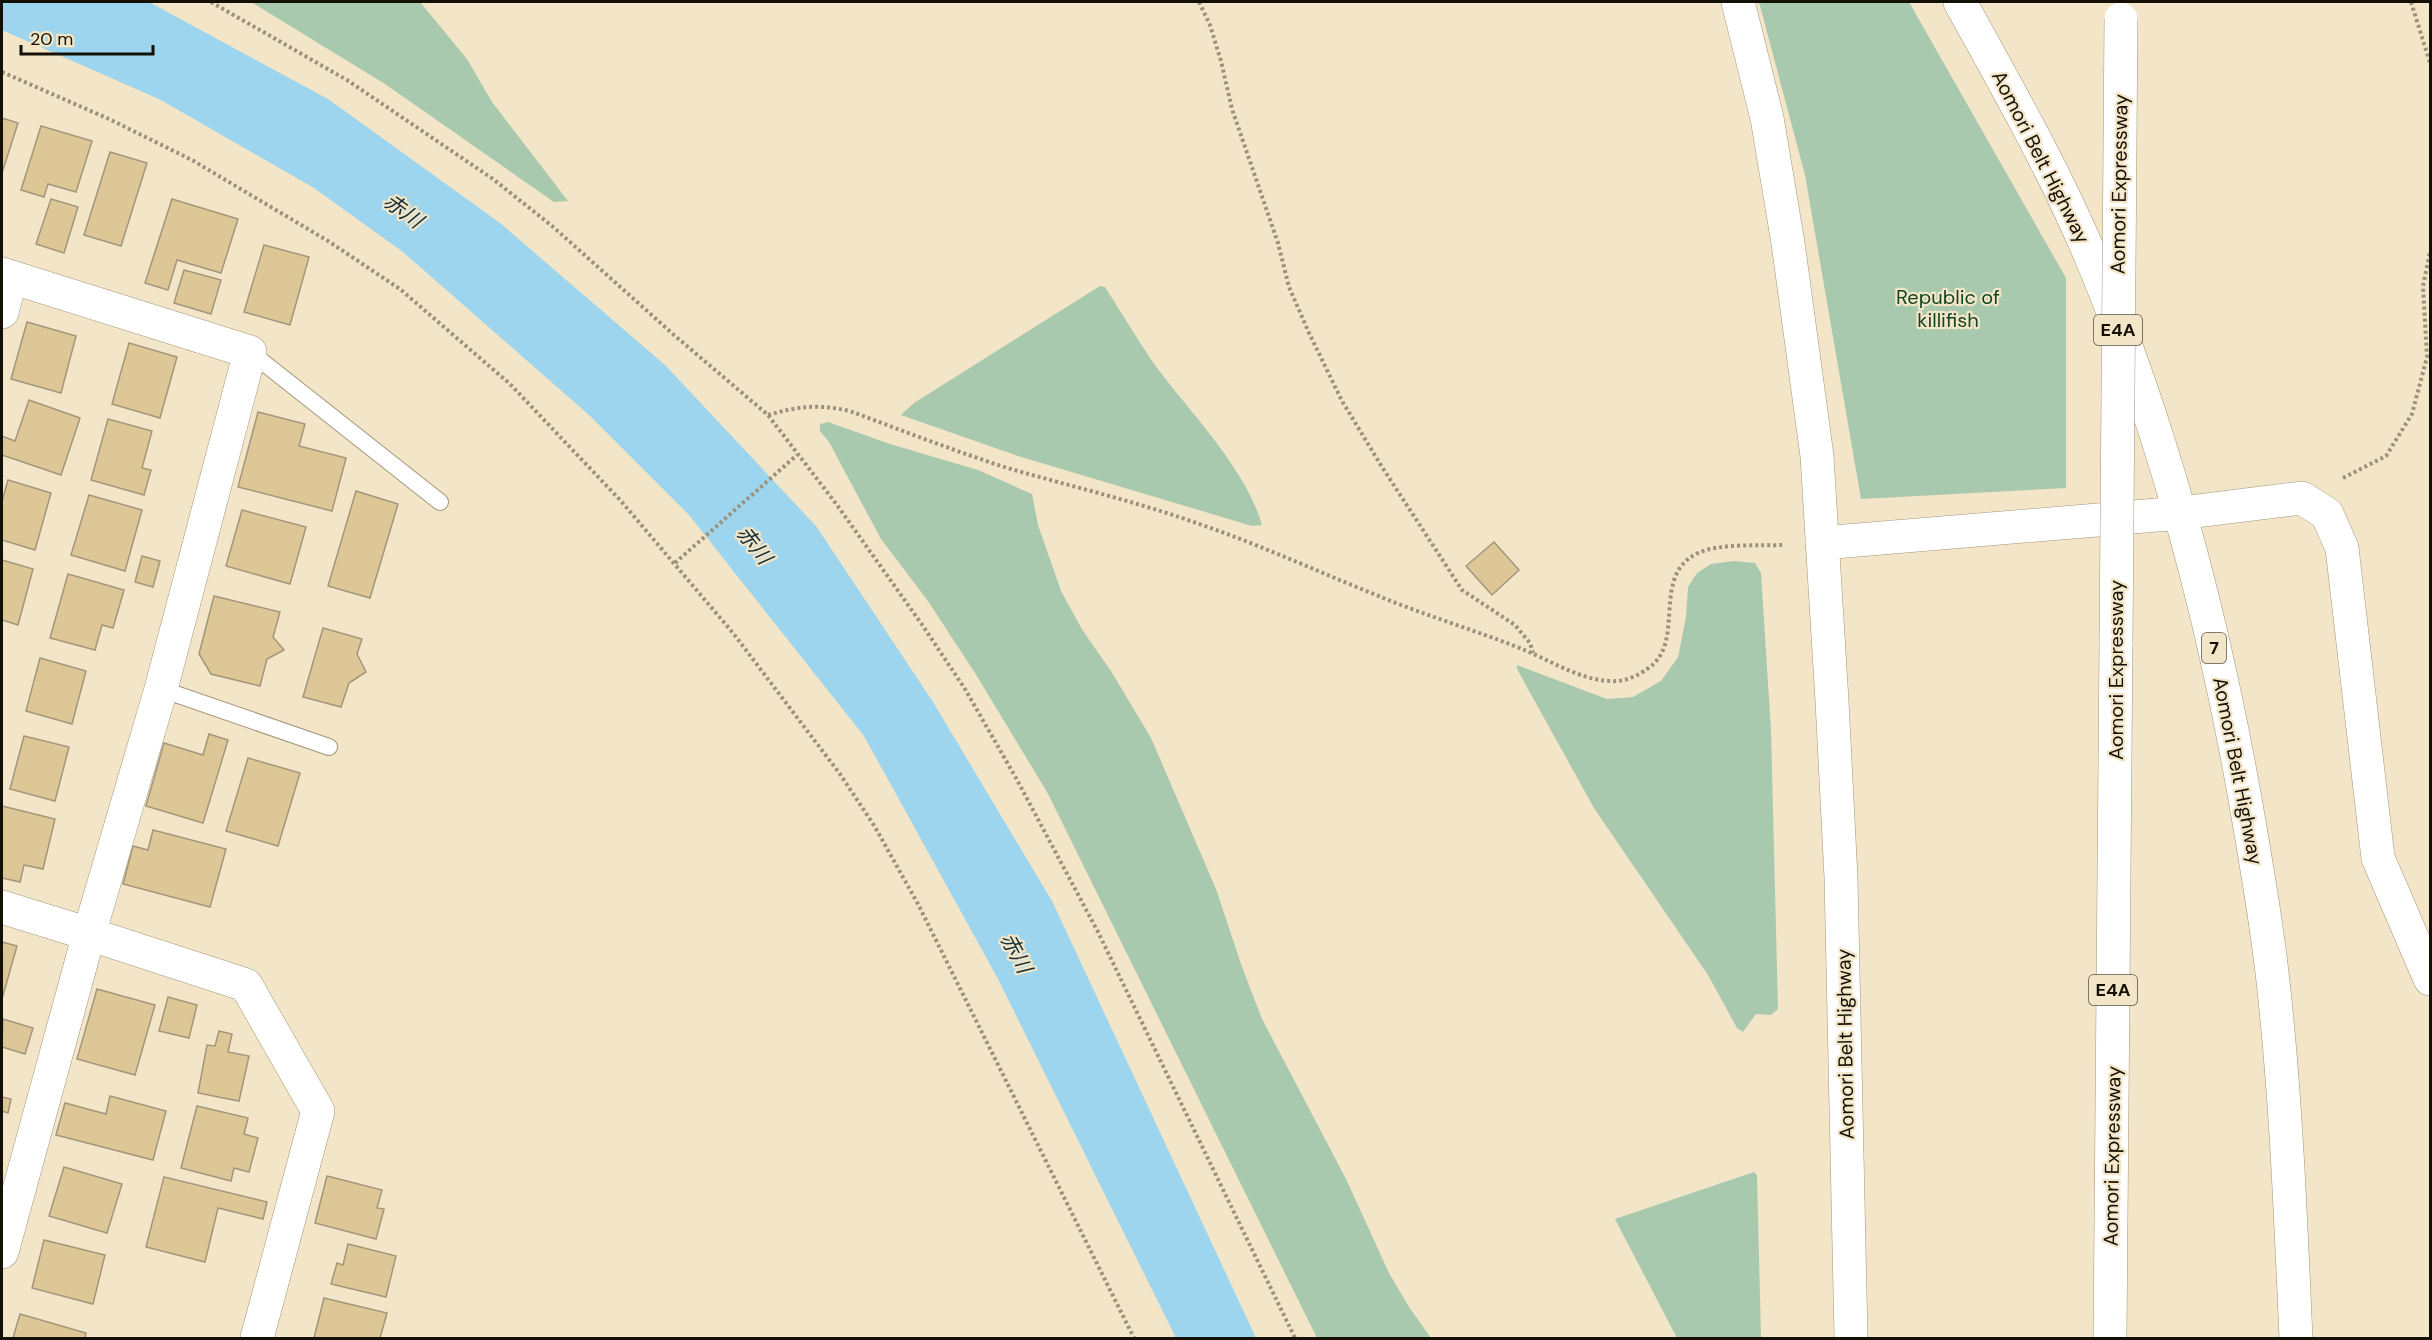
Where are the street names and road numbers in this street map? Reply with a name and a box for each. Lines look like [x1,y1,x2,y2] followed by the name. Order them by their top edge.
[1986,66,2096,248] street label: Aomori Belt Highway
[2104,94,2134,274] street label: Aomori Expressway
[2094,315,2142,345] road number: E4A
[2103,580,2129,760] street label: Aomori Expressway
[2202,633,2226,663] road number: 7
[2207,675,2269,867] street label: Aomori Belt Highway
[1830,949,1860,1139] street label: Aomori Belt Highway
[2089,975,2137,1005] road number: E4A
[2097,1066,2127,1246] street label: Aomori Expressway

